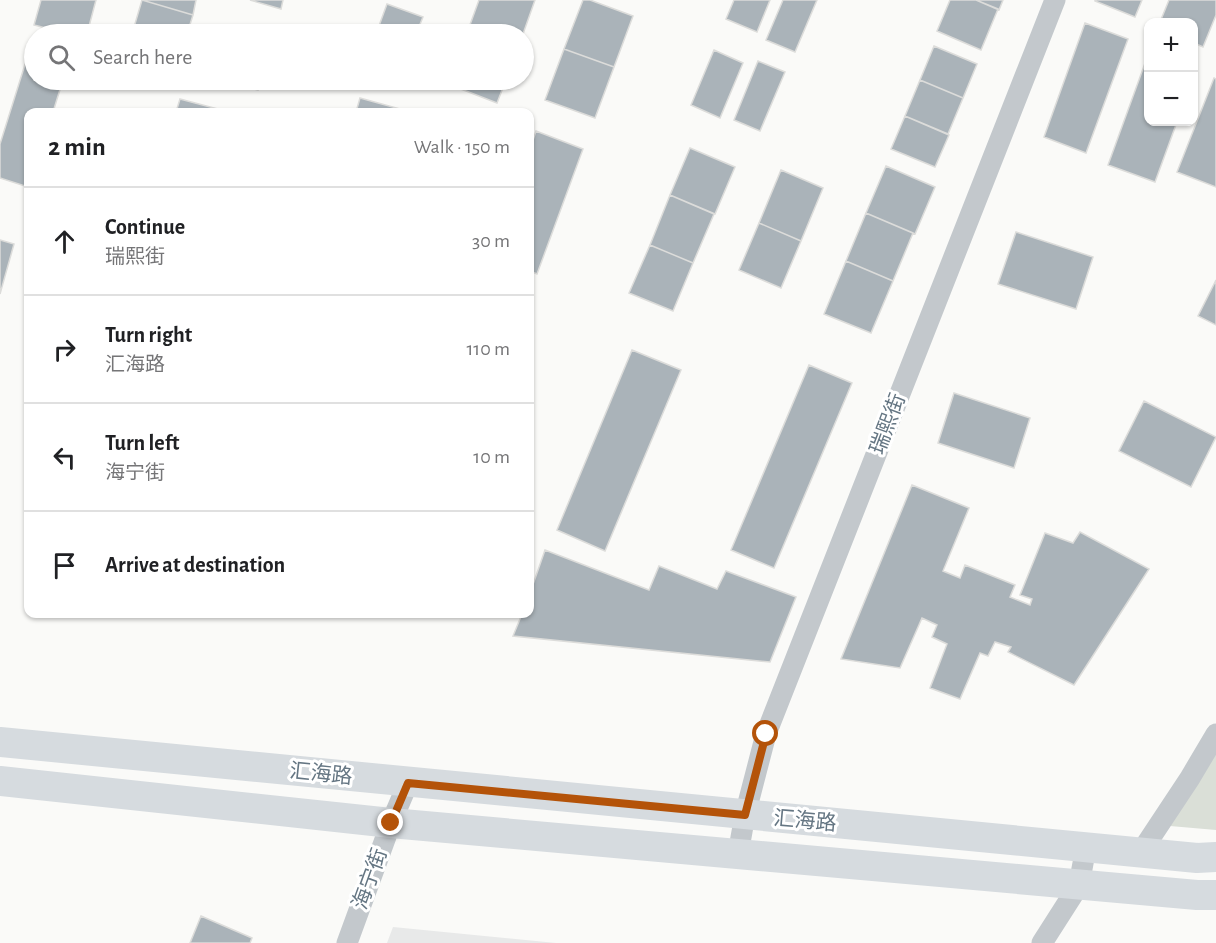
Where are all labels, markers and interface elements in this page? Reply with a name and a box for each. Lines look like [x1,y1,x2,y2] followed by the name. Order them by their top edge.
[1144,18,1198,126] map controls
[1144,18,1198,72] button: +
[24,24,534,90] search box
[45,41,78,74] icon: search
[93,46,192,68] text: Search here
[1144,72,1198,126] button: −
[48,134,106,160] text: 2 min
[414,137,510,157] text: Walk · 150 m
[105,216,185,238] text: Continue
[48,225,81,258] icon: ahead
[472,231,510,251] text: 30 m
[105,247,165,267] text: 瑞熙街
[105,324,192,346] text: Turn right
[48,333,81,366] icon: right
[466,339,510,359] text: 110 m
[105,355,165,375] text: 汇海路
[866,390,909,457] street label: 瑞熙街
[105,432,179,454] text: Turn left
[48,441,81,474] icon: left
[473,447,510,467] text: 10 m
[105,463,165,483] text: 海宁街
[48,549,81,582] icon: arrive
[105,554,285,576] text: Arrive at destination
[752,720,778,746] route start
[289,759,354,788] street label: 汇海路
[773,807,837,834] street label: 汇海路
[377,809,403,835] route end
[348,845,391,912] street label: 海宁街

